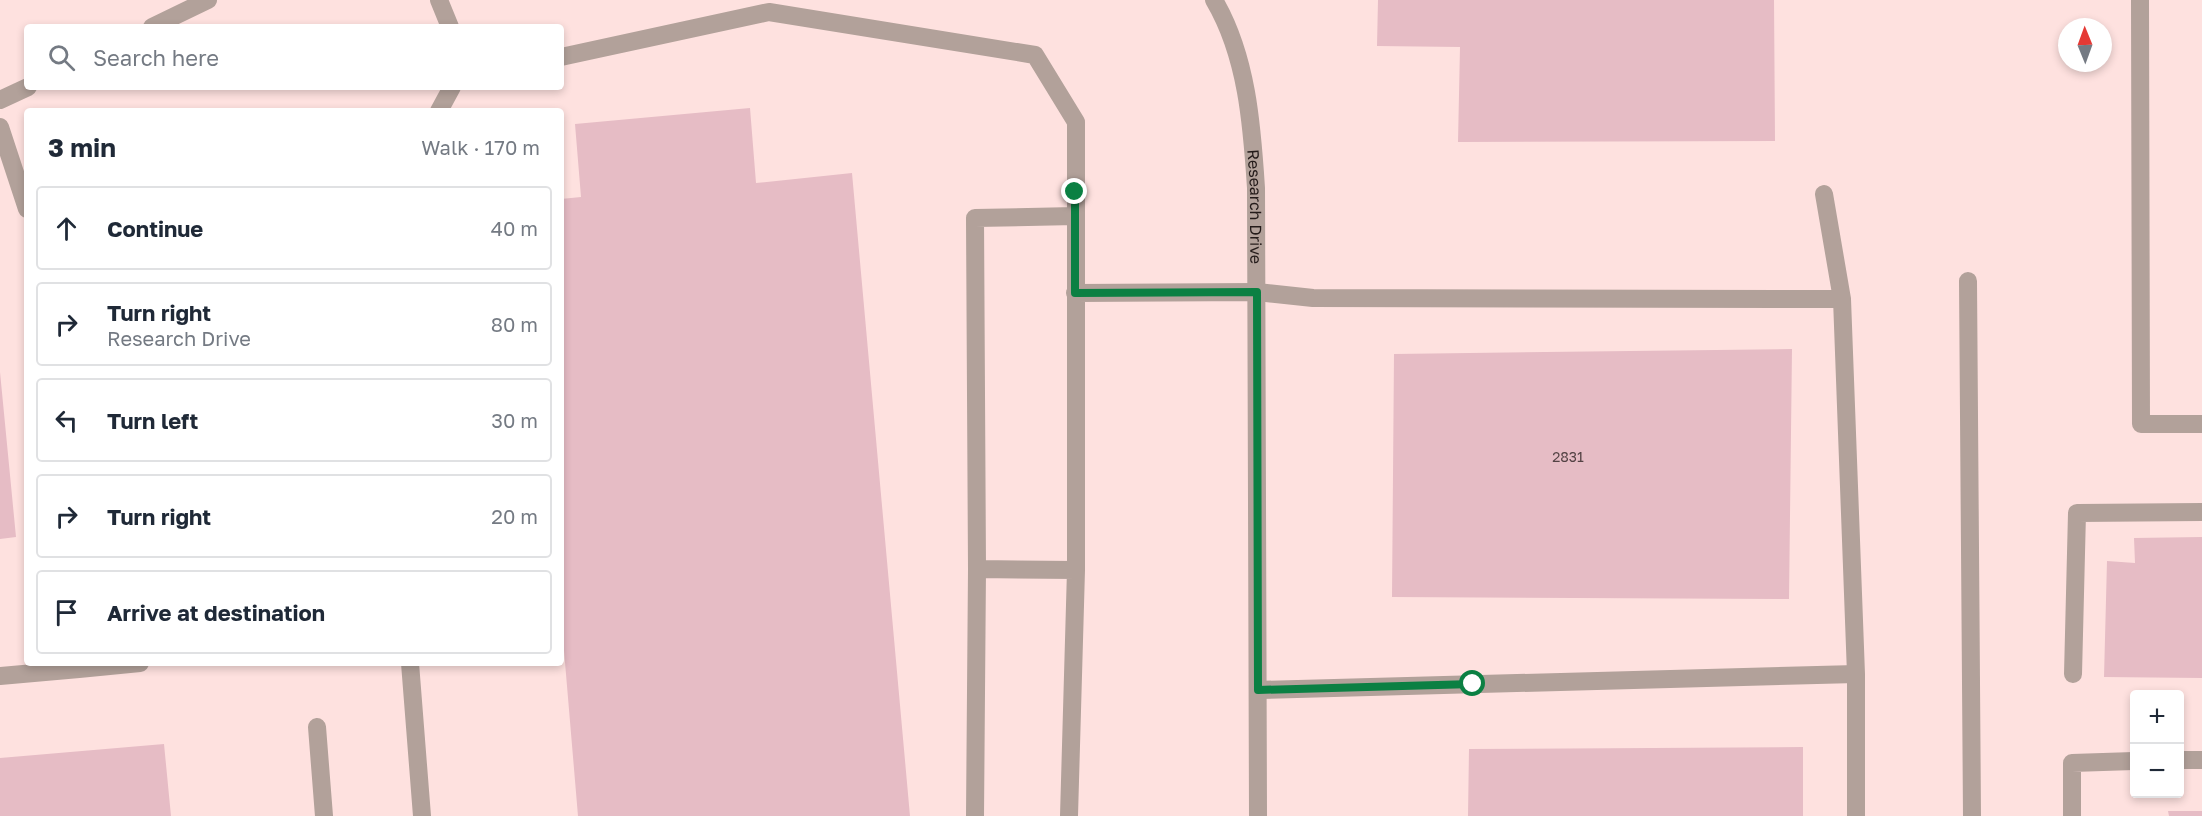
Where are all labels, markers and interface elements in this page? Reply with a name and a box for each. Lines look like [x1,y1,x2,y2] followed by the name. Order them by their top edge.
[2058,18,2112,72] north arrow
[24,24,564,90] search box
[45,41,78,74] icon: search
[93,44,219,71] text: Search here
[48,132,116,163] text: 3 min
[421,135,540,159] text: Walk · 170 m
[1243,148,1266,264] street label: Research Drive
[1061,178,1087,204] route end
[50,212,83,245] icon: ahead
[107,215,203,242] text: Continue
[491,216,538,240] text: 40 m
[107,299,211,326] text: Turn right
[50,308,83,341] icon: right
[491,312,538,336] text: 80 m
[107,326,251,350] text: Research Drive
[50,404,83,437] icon: left
[107,407,198,434] text: Turn left
[491,408,538,432] text: 30 m
[1552,448,1584,465] house number: 2831
[50,500,83,533] icon: right
[107,503,211,530] text: Turn right
[491,504,538,528] text: 20 m
[50,596,83,629] icon: arrive
[107,599,325,626] text: Arrive at destination
[1459,670,1485,696] route start
[2130,690,2184,798] map controls
[2130,690,2184,744] button: +
[2130,744,2184,798] button: −

